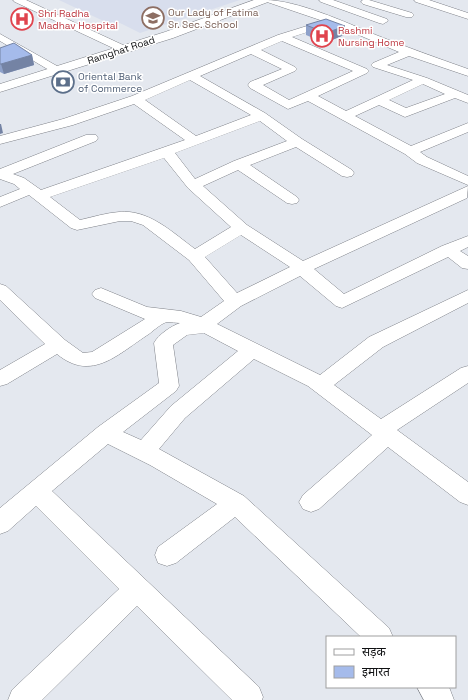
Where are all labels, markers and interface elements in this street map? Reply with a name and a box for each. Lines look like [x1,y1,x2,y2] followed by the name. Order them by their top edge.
[140,5,166,31] school or university icon: Our Lady of Fatima Sr. Sec. School
[9,6,35,32] hospital icon: Shri Radha Madhav Hospital
[168,6,259,31] place label: Our Lady of Fatima Sr. Sec. School
[38,7,118,32] place label: Shri Radha Madhav Hospital
[309,23,335,49] hospital icon: Rashmi Nursing Home
[338,24,405,49] place label: Rashmi Nursing Home
[86,33,156,67] street label: Ramghat Road
[50,69,76,95] bank icon: Oriental Bank of Commerce
[78,70,143,95] place label: Oriental Bank of Commerce
[326,636,456,688] legend
[362,644,387,660] text: सड़क
[362,664,391,680] text: इमारत

